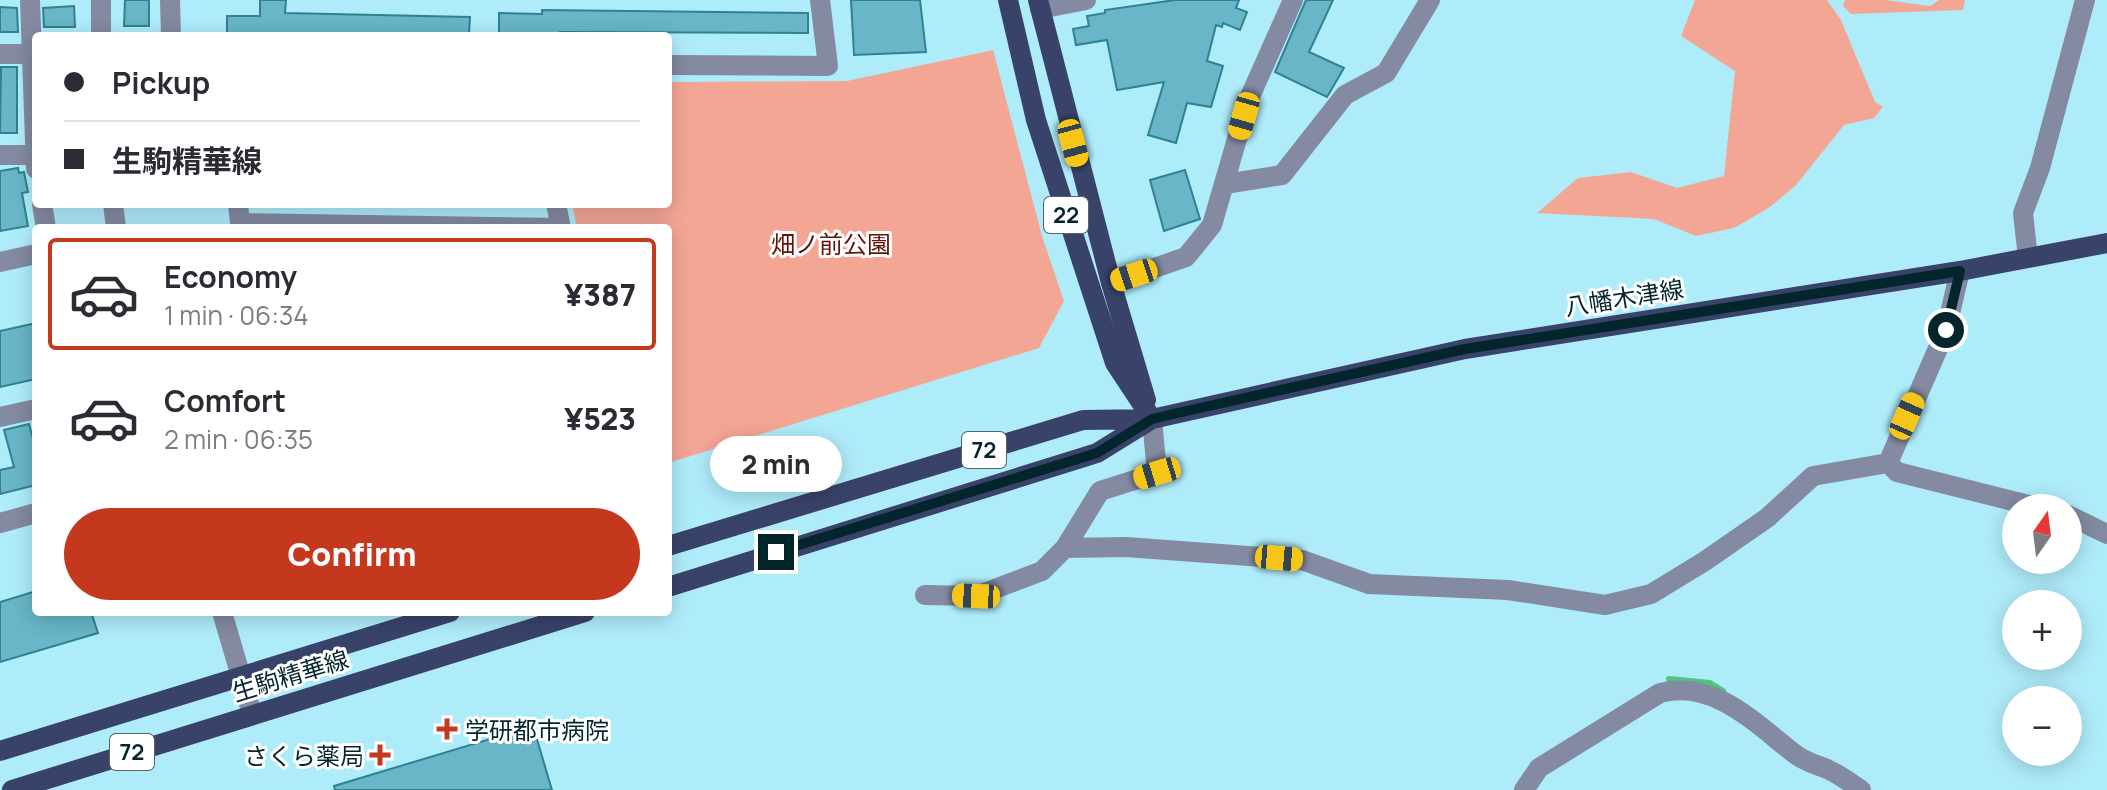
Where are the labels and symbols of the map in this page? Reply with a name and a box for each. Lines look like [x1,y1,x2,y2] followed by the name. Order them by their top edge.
[1226,90,1262,142] car
[1055,117,1091,169] car
[1044,197,1088,233] road number: 22
[771,227,891,260] park label: 畑ノ前公園
[1107,256,1161,294] car
[1562,271,1686,323] street label: 八幡木津線
[1928,312,1964,348] route start
[1886,389,1928,443] car
[962,432,1006,468] road number: 72
[710,436,842,492] callout: 2 min
[1131,455,1183,491] car
[2002,494,2082,574] north arrow
[758,534,794,570] route end
[1254,544,1304,572] car
[952,583,1000,609] car
[228,642,352,708] street label: 生駒精華線
[465,713,609,746] place label: 学研都市病院
[436,718,458,740] marker: 学研都市病院
[110,734,154,770] road number: 72
[244,739,364,772] place label: さくら薬局
[371,746,389,764] marker: さくら薬局

